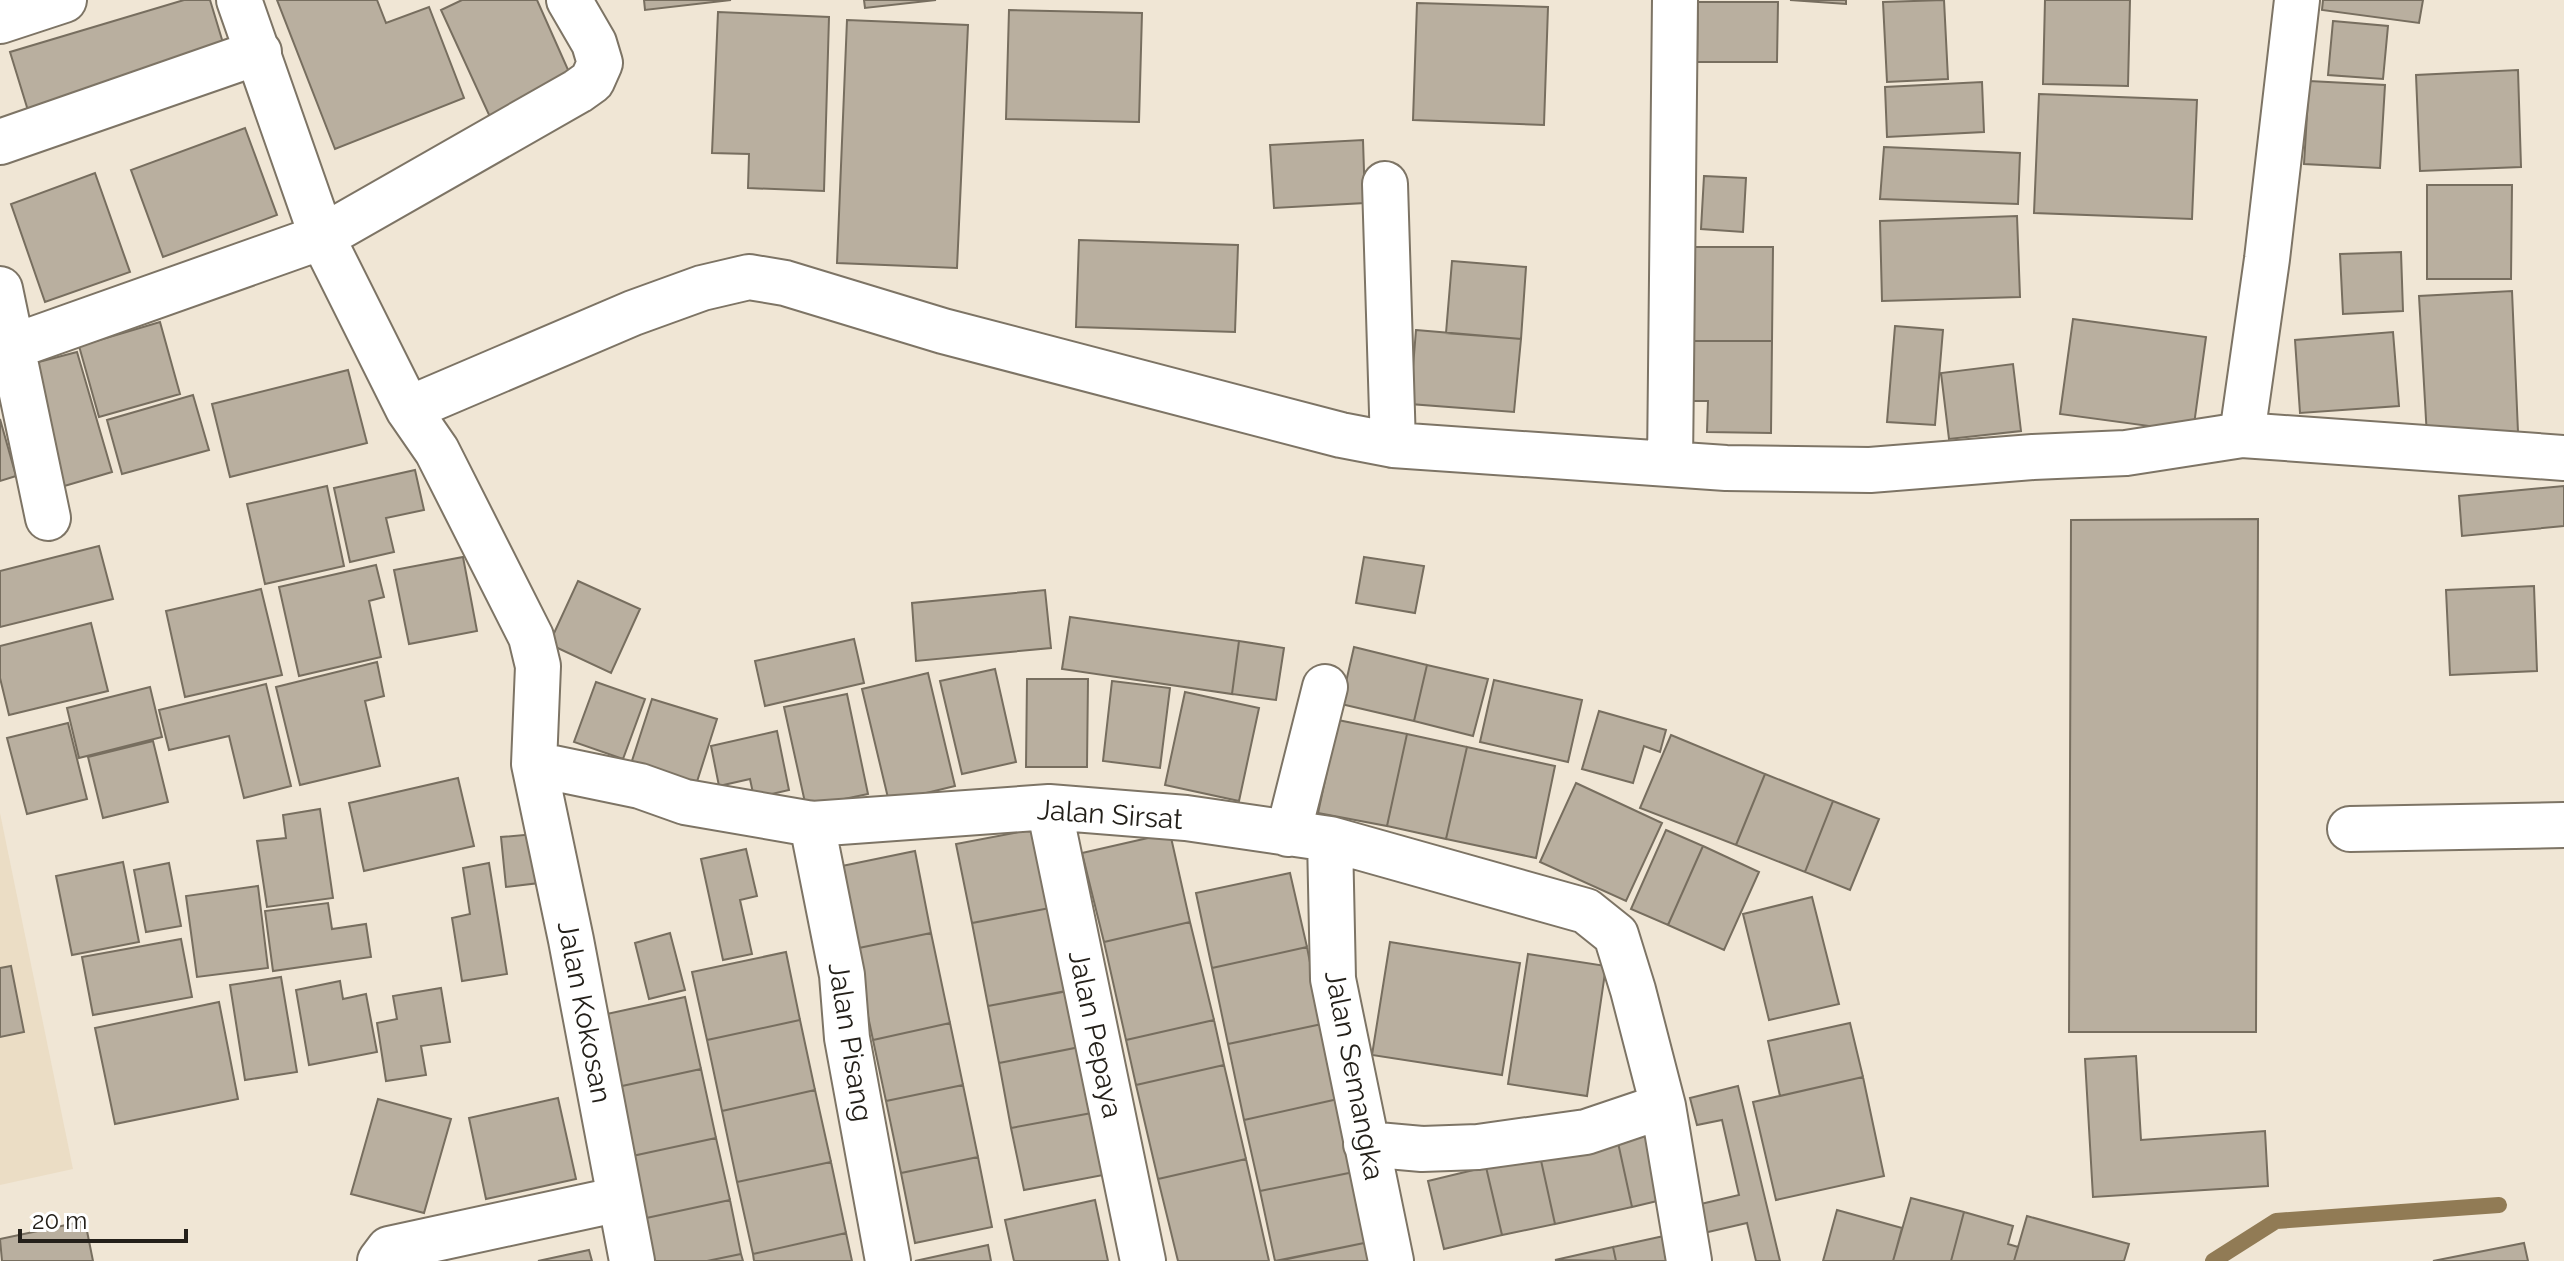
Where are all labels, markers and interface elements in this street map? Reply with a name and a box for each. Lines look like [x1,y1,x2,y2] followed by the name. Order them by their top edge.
[1036,793,1184,836] street label: Jalan Sirsat
[551,918,618,1106] street label: Jalan Kokosan
[1062,947,1129,1121] street label: Jalan Pepaya
[822,960,879,1124] street label: Jalan Pisang
[1318,967,1391,1183] street label: Jalan Semangka
[20,1193,186,1243] scale bar
[32,1206,87,1235] text: 20 m

